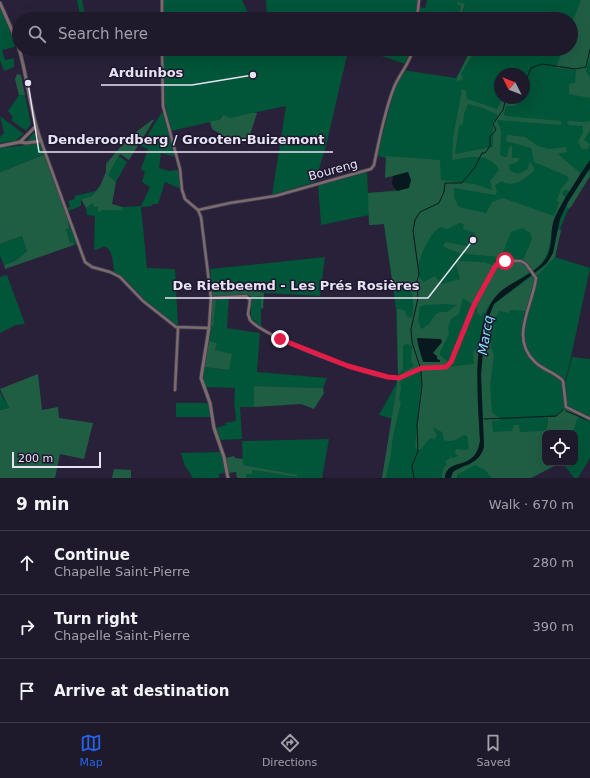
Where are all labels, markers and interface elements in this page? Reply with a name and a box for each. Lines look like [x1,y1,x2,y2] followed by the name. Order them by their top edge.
[12,12,578,56] search box
[26,23,48,45] icon: search
[58,25,148,43] text: Search here
[101,60,192,85] callout: Arduinbos
[109,65,184,80] text: Arduinbos
[494,68,530,104] north arrow
[39,127,333,152] callout: Denderoordberg / Grooten-Buizemont
[47,132,325,147] text: Denderoordberg / Grooten-Buizemont
[307,157,359,183] street label: Boureng
[496,252,514,270] route start
[165,273,428,298] callout: De Rietbeemd - Les Prés Rosières
[172,278,420,293] text: De Rietbeemd - Les Prés Rosières
[475,314,496,356] water label: Marcq
[271,330,289,348] route end
[542,430,578,466] map controls
[542,430,578,466] button: locate
[12,450,101,469] scale bar
[18,452,53,465] text: 200 m
[16,494,69,514] text: 9 min
[489,497,574,512] text: Walk · 670 m
[54,546,130,564] text: Continue
[16,552,38,574] icon: ahead
[532,555,574,570] text: 280 m
[54,564,190,579] text: Chapelle Saint-Pierre
[54,610,138,628] text: Turn right
[16,616,38,638] icon: right
[532,619,574,634] text: 390 m
[54,628,190,643] text: Chapelle Saint-Pierre
[16,680,38,702] icon: arrive
[54,682,229,700] text: Arrive at destination
[80,732,103,769] tab: Map
[262,732,317,769] tab: Directions
[476,732,510,769] tab: Saved

